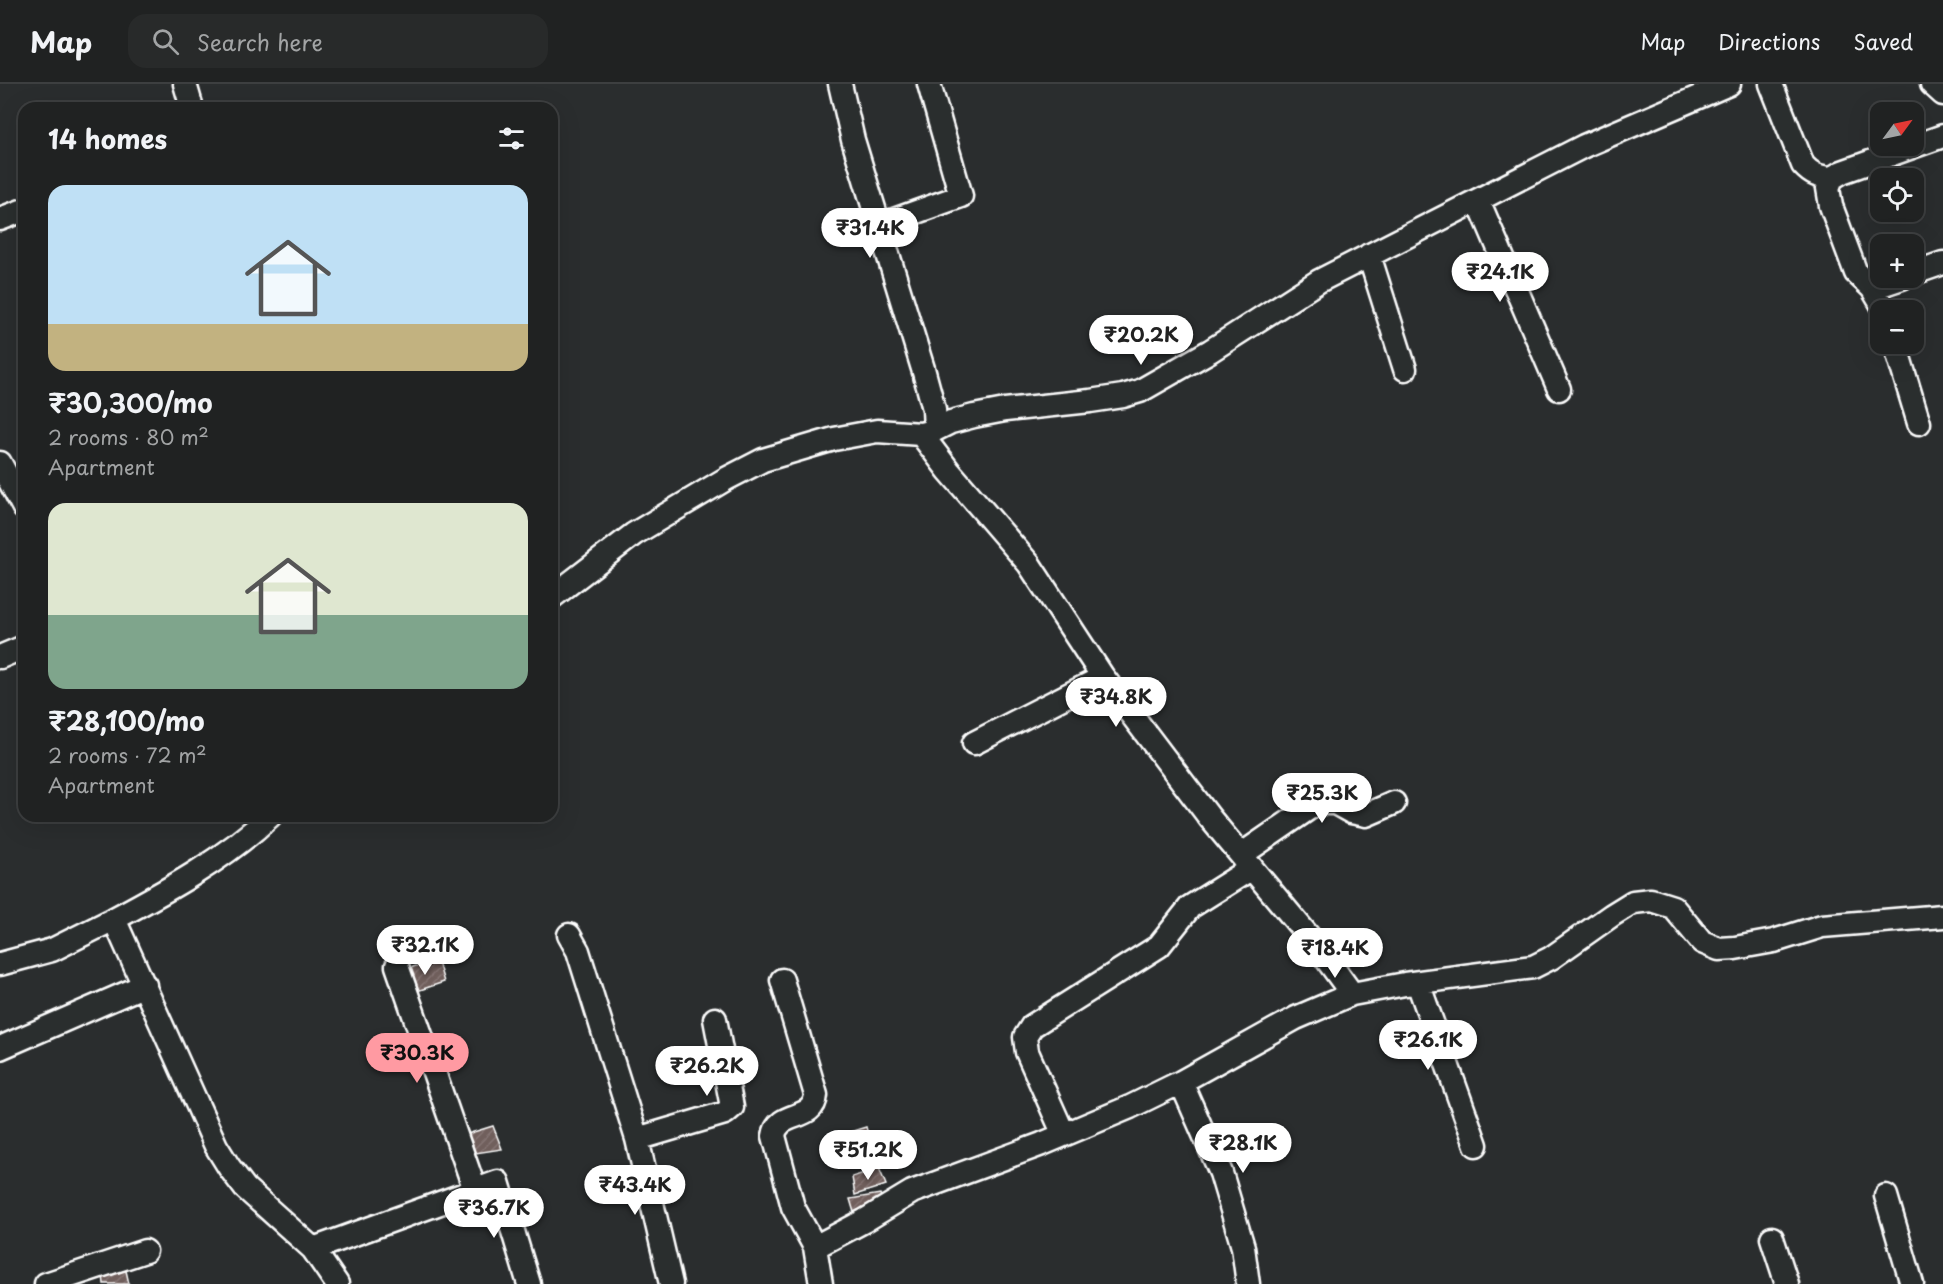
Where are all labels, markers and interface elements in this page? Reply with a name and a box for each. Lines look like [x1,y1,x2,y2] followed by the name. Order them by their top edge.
[128,14,548,68] search box
[30,20,92,63] text: Map
[149,25,182,58] icon: search
[197,25,323,58] text: Search here
[1640,25,1685,57] text: Map
[1718,25,1820,57] text: Directions
[1853,25,1913,57] text: Saved
[1870,102,1924,156] north arrow
[1870,102,1924,354] map controls
[48,119,167,158] text: 14 homes
[495,122,528,155] icon: filters
[1870,168,1924,222] button: locate
[821,208,919,259] pin: ₹31.4K
[835,212,905,242] text: ₹31.4K
[234,224,342,332] icon: home
[1870,234,1924,288] button: +
[1451,252,1549,303] pin: ₹24.1K
[1466,256,1534,286] text: ₹24.1K
[1870,300,1924,354] button: −
[1092,315,1190,366] pin: ₹20.2K
[1103,319,1179,349] text: ₹20.2K
[48,383,212,422] text: ₹30,300/mo
[48,422,209,452] text: 2 rooms · 80 m²
[48,452,155,482] text: Apartment
[234,542,342,650] icon: home
[1067,677,1165,728] pin: ₹34.8K
[1080,681,1153,711] text: ₹34.8K
[48,701,205,740] text: ₹28,100/mo
[48,740,207,770] text: 2 rooms · 72 m²
[48,770,155,800] text: Apartment
[1273,773,1371,824] pin: ₹25.3K
[1286,777,1358,807] text: ₹25.3K
[376,925,474,976] pin: ₹32.1K
[1286,928,1384,979] pin: ₹18.4K
[391,929,459,959] text: ₹32.1K
[1301,932,1369,962] text: ₹18.4K
[1379,1020,1477,1071] pin: ₹26.1K
[1393,1024,1463,1054] text: ₹26.1K
[368,1033,466,1084] pin: ₹30.3K
[380,1037,454,1067] text: ₹30.3K
[658,1046,756,1097] pin: ₹26.2K
[669,1050,745,1080] text: ₹26.2K
[1194,1123,1292,1174] pin: ₹28.1K
[1209,1127,1277,1157] text: ₹28.1K
[819,1130,917,1181] pin: ₹51.2K
[833,1134,903,1164] text: ₹51.2K
[586,1165,684,1216] pin: ₹43.4K
[598,1169,672,1199] text: ₹43.4K
[445,1188,543,1239] pin: ₹36.7K
[458,1192,530,1222] text: ₹36.7K

